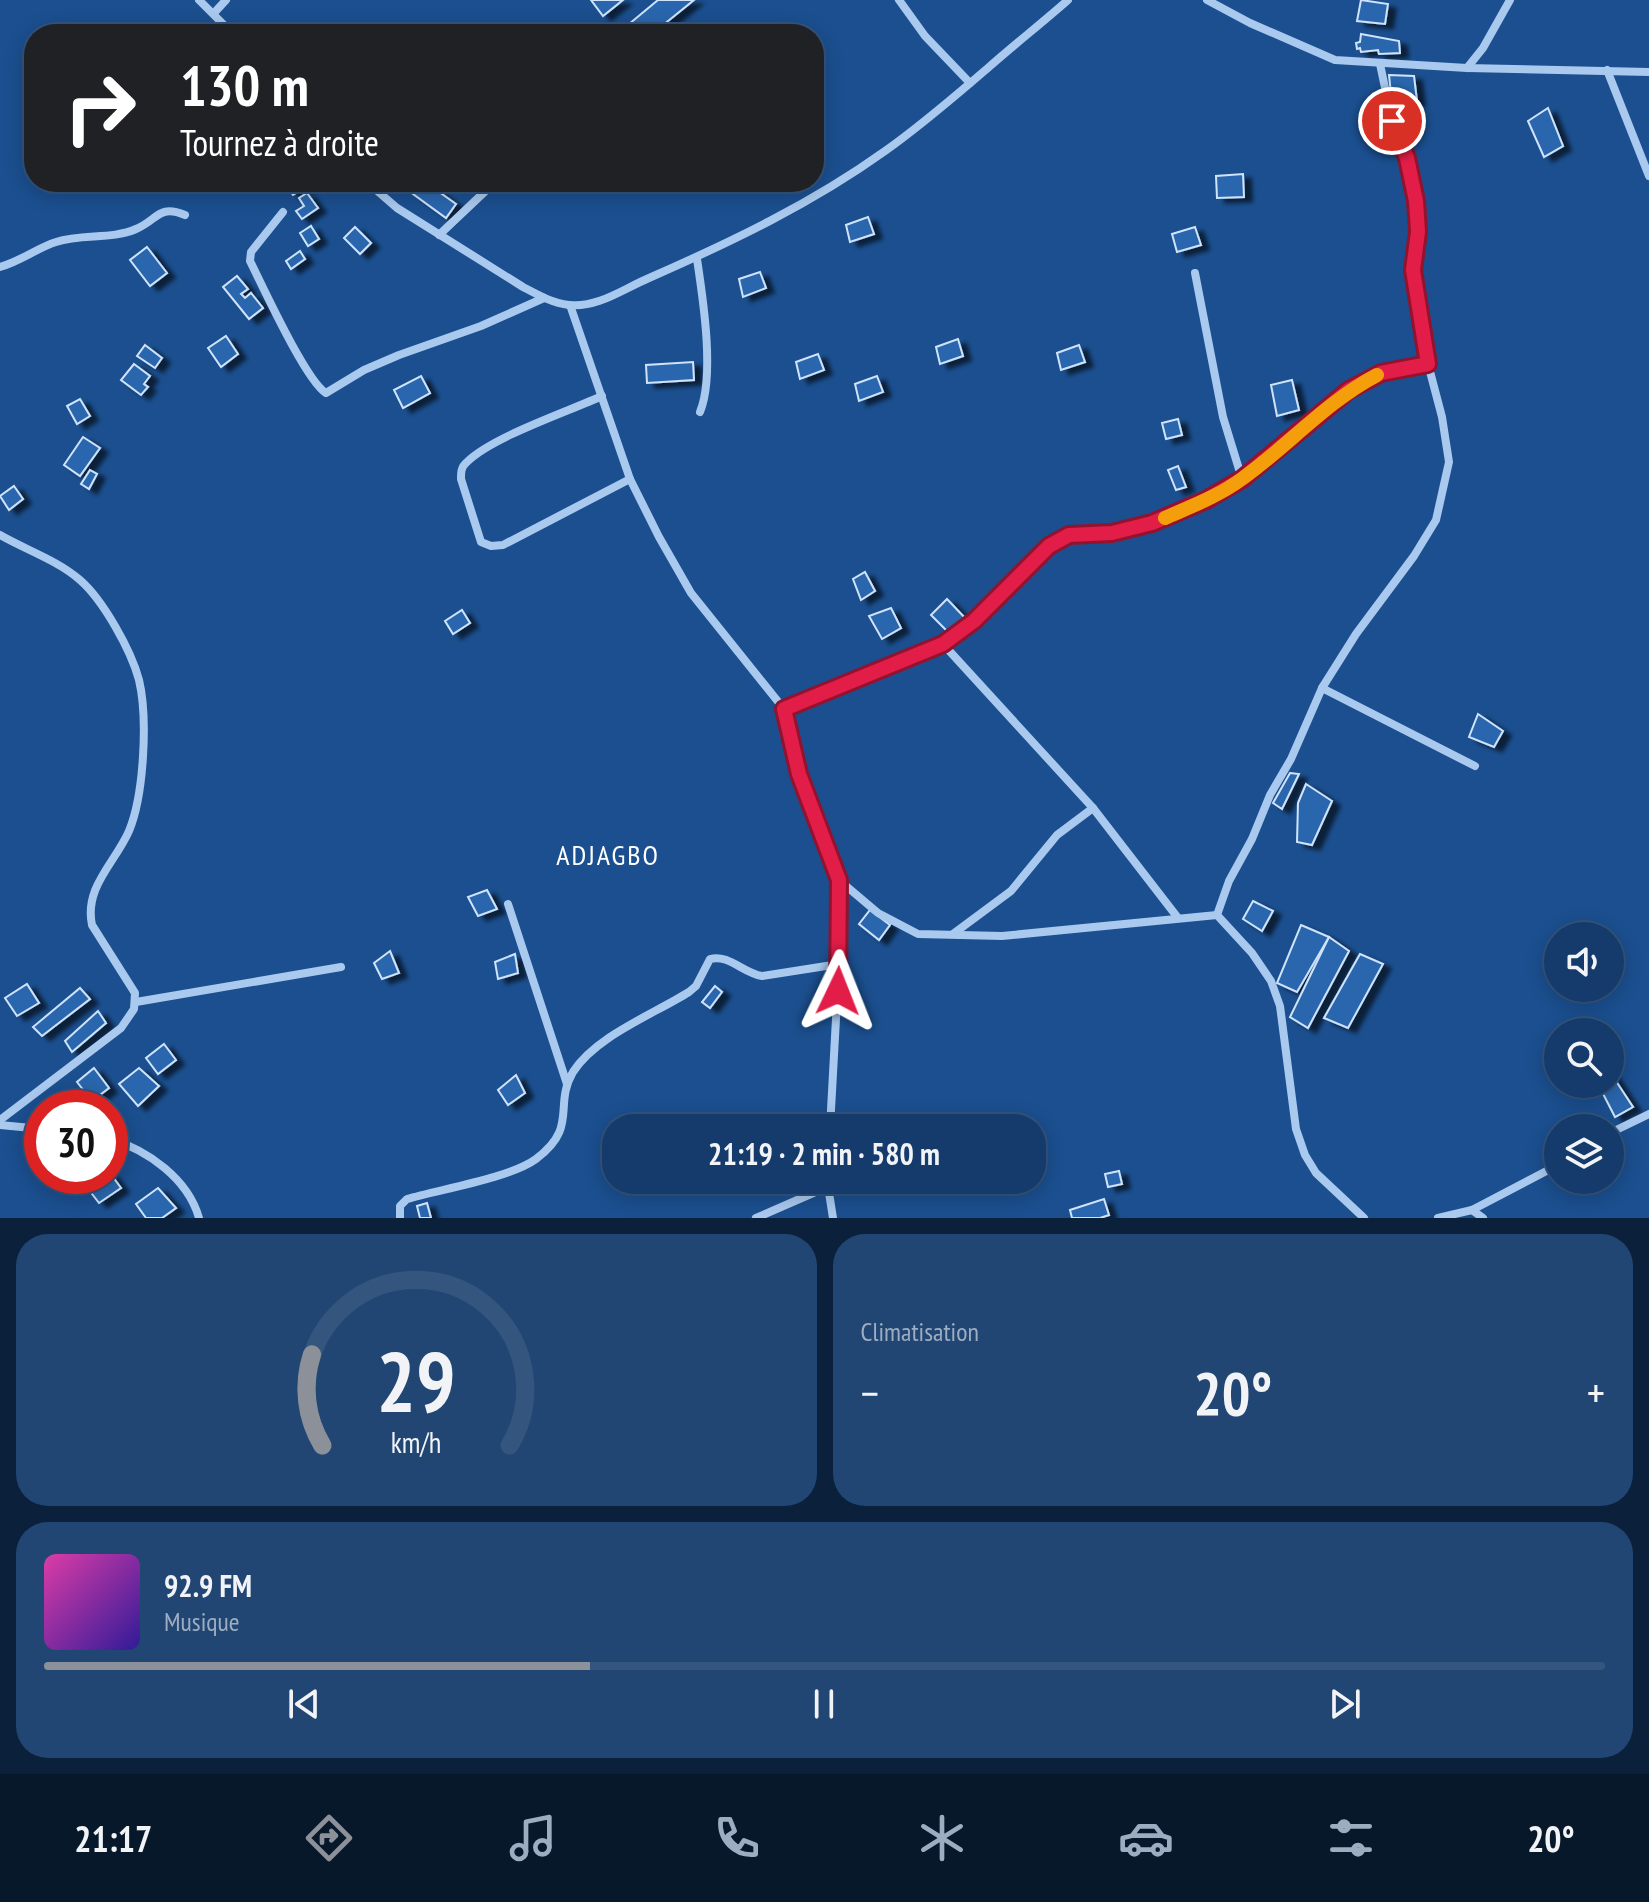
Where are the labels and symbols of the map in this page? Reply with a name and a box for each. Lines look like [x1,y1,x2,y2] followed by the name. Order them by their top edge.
[1358,87,1426,155] pin
[556,836,660,873] district label: ADJAGBO
[796,949,880,1033] position arrow
[24,1090,128,1194] speed limit sign: 30

